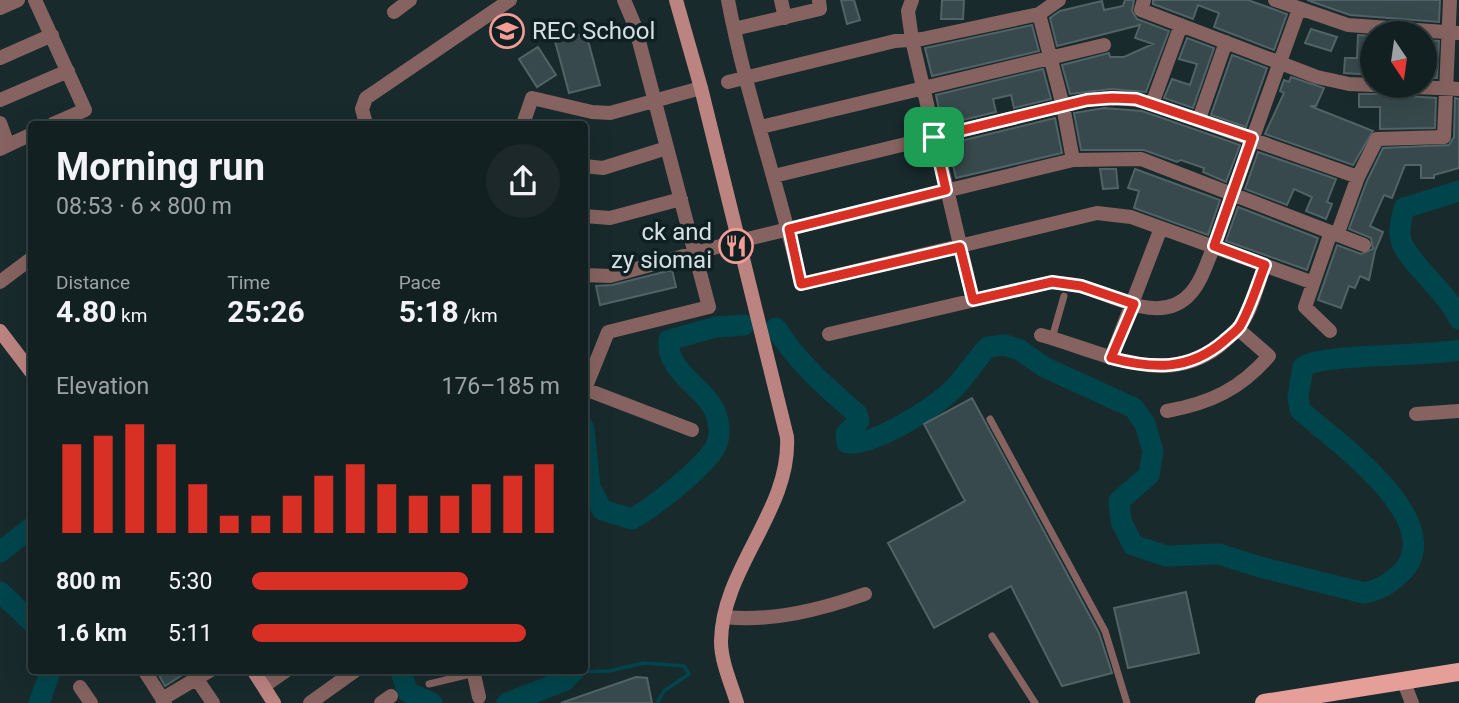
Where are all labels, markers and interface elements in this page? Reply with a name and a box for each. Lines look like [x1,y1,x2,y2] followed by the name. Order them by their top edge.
[488,12,526,50] school or university icon: REC School
[532,17,655,45] place label: REC School
[1360,21,1437,98] north arrow
[1360,21,1437,98] map controls
[904,107,964,167] pin
[915,118,953,156] icon: arrive
[486,144,560,218] button: share
[56,145,265,189] text: Morning run
[56,193,232,220] text: 08:53 · 6 × 800 m
[611,218,712,274] place label: ck and zy siomai
[717,227,755,265] restaurant icon: ck and zy siomai
[56,271,130,294] text: Distance
[227,271,270,294] text: Time
[399,271,441,294] text: Pace
[56,294,116,329] text: 4.80
[227,294,305,329] text: 25:26
[399,294,459,329] text: 5:18
[116,304,147,327] text: km
[459,304,498,327] text: /km
[56,373,149,400] text: Elevation
[441,373,560,400] text: 176–185 m
[56,568,121,595] text: 800 m
[168,568,212,595] text: 5:30
[56,620,127,647] text: 1.6 km
[168,620,212,647] text: 5:11

